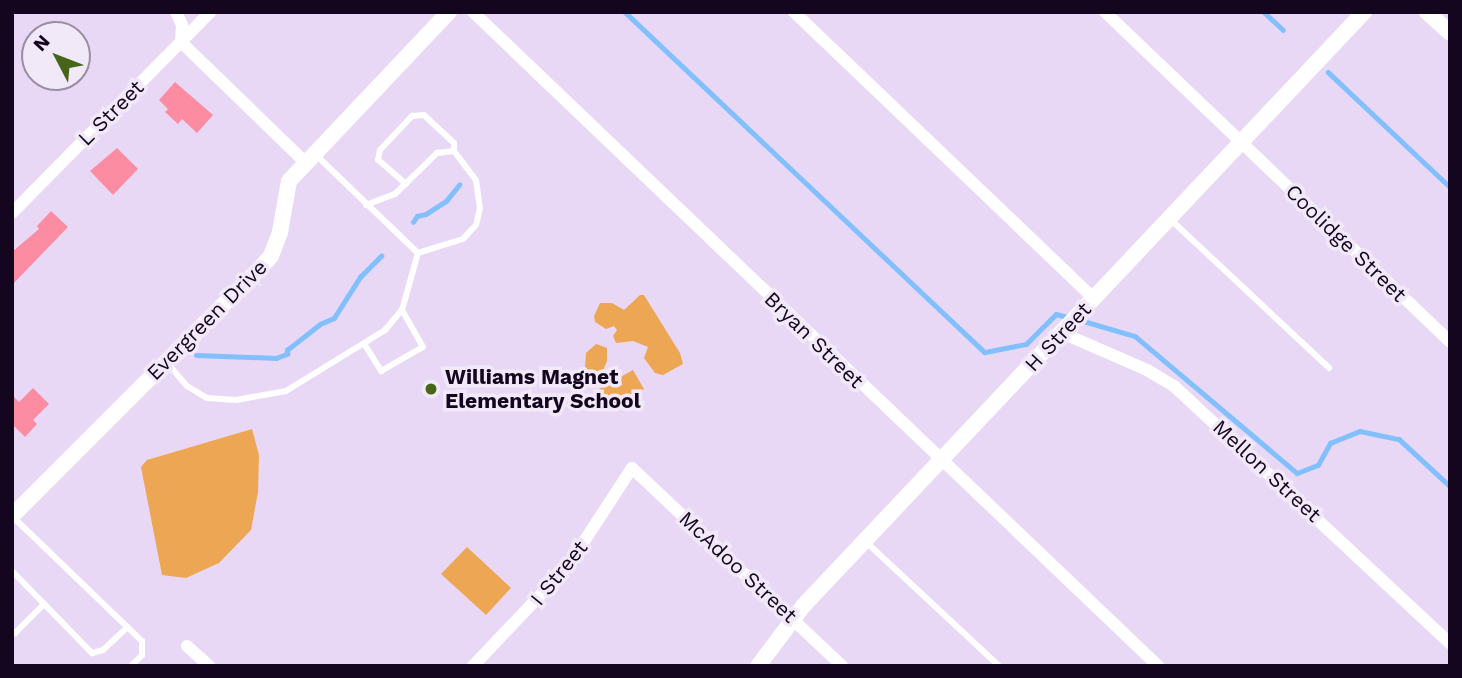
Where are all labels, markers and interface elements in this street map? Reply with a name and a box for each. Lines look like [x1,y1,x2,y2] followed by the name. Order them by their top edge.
[21,21,91,91] north arrow
[28,30,55,56] text: N
[73,75,149,151] street label: L Street
[1280,179,1412,307] street label: Coolidge Street
[142,255,272,385] street label: Evergreen Drive
[759,286,869,394] street label: Bryan Street
[1020,297,1096,377] street label: H Street
[445,364,641,414] place label: Williams Magnet Elementary School
[423,381,439,397] marker: Williams Magnet Elementary School
[1208,414,1326,528] street label: Mellon Street
[674,506,802,628] street label: McAdoo Street
[525,535,593,611] street label: I Street

